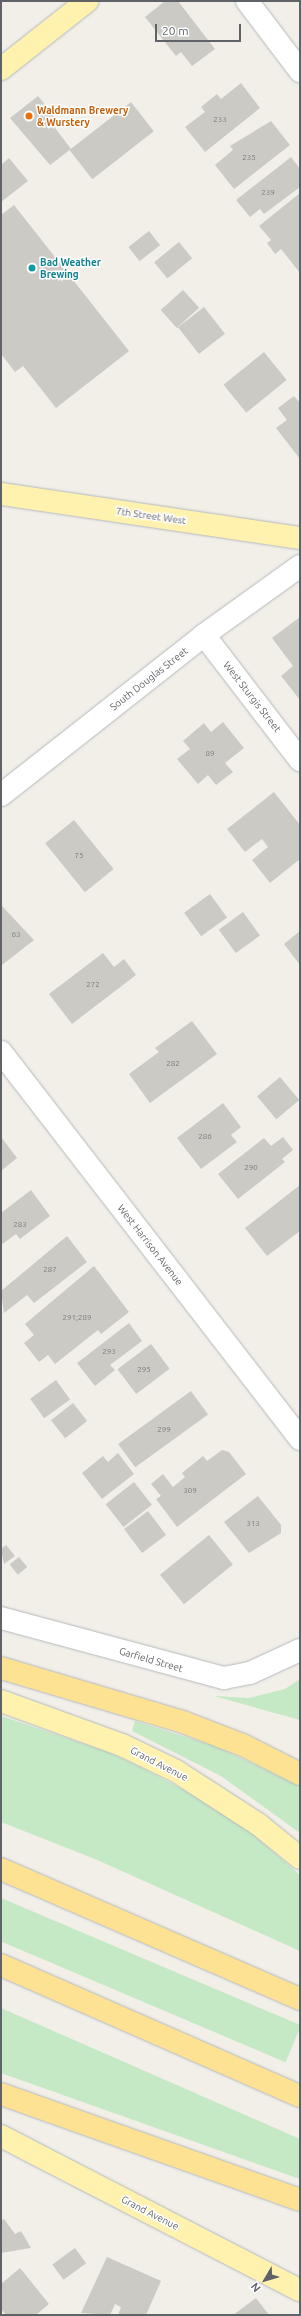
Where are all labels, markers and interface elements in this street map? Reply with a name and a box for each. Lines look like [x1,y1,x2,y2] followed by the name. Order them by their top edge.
[157,16,243,42] scale bar
[162,24,189,37] text: 20 m
[37,104,128,128] place label: Waldmann Brewery & Wurstery
[24,111,34,121] marker: Waldmann Brewery & Wurstery
[213,115,227,125] house number: 233
[242,153,256,163] house number: 235
[261,188,275,198] house number: 239
[40,256,101,280] place label: Bad Weather Brewing
[27,263,37,273] marker: Bad Weather Brewing
[115,505,187,527] street label: 7th Street West
[108,645,190,713] street label: South Douglas Street
[221,659,283,735] street label: West Sturgis Street
[205,749,215,759] house number: 89
[74,851,84,861] house number: 75
[11,930,21,940] house number: 63
[86,980,100,990] house number: 272
[166,1059,180,1069] house number: 282
[198,1132,212,1142] house number: 286
[244,1163,258,1173] house number: 290
[115,1202,185,1288] street label: West Harrison Avenue
[13,1220,27,1230] house number: 283
[43,1265,57,1275] house number: 287
[62,1313,92,1323] house number: 291;289
[102,1347,116,1357] house number: 293
[137,1365,151,1375] house number: 295
[157,1425,171,1435] house number: 299
[183,1486,197,1496] house number: 309
[246,1519,260,1529] house number: 313
[118,1645,184,1675] street label: Garfield Street
[128,1744,190,1784] street label: Grand Avenue
[119,2193,181,2233] street label: Grand Avenue
[245,2260,285,2300] north arrow
[248,2280,263,2294] text: N

